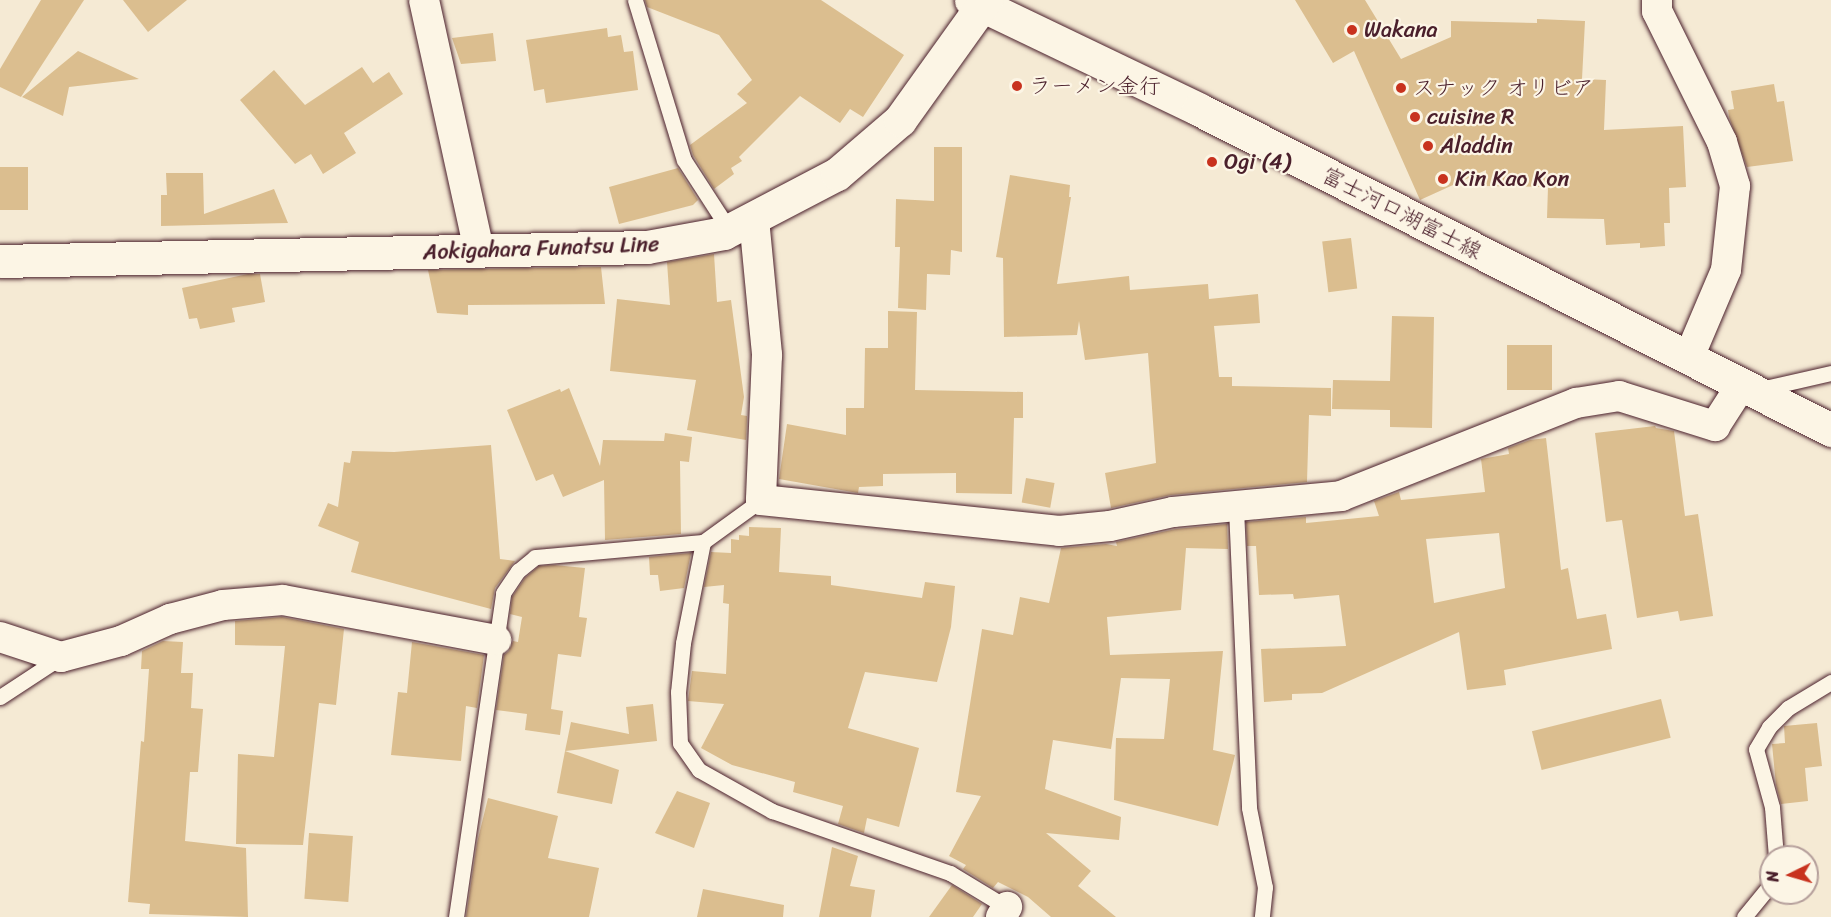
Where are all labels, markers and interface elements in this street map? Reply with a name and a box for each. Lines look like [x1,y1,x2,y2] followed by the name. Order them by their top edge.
[1364,17,1438,43] place label: Wakana
[1345,23,1359,37] marker: Wakana
[1029,73,1161,99] place label: ラーメン金行
[1413,75,1595,101] place label: スナック オリビア
[1010,79,1024,93] marker: ラーメン金行
[1394,81,1408,95] marker: スナック オリビア
[1427,104,1514,130] place label: cuisine R
[1408,110,1422,124] marker: cuisine R
[1440,133,1513,159] place label: Aladdin
[1421,139,1435,153] marker: Aladdin
[1224,149,1290,175] place label: Ogi (4)
[1205,155,1219,169] marker: Ogi (4)
[1318,161,1486,265] street label: 富士河口湖富士線
[1455,166,1570,192] place label: Kin Kao Kon
[1436,172,1450,186] marker: Kin Kao Kon
[423,231,659,265] street label: Aokigahara Funatsu Line
[1759,845,1819,905] north arrow
[1758,870,1787,883] text: N

